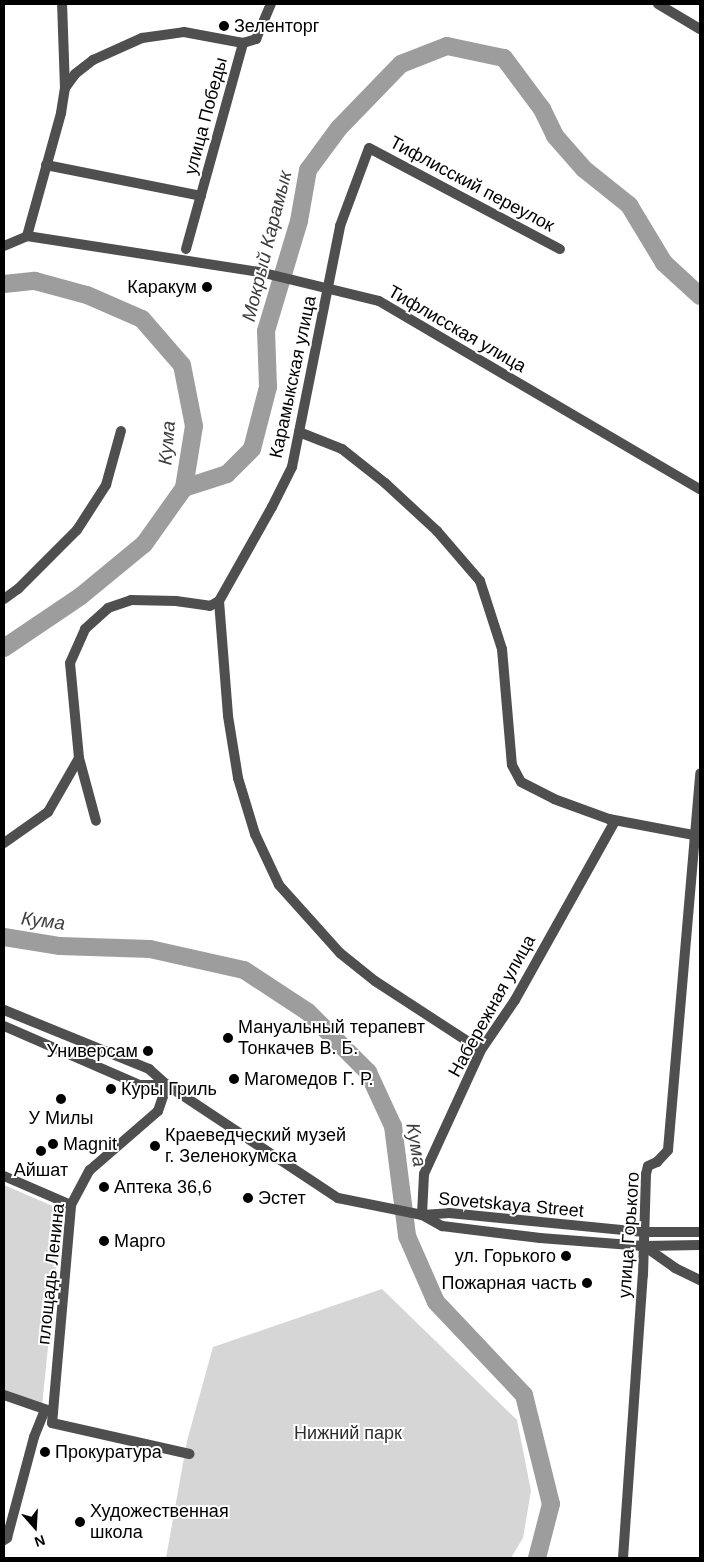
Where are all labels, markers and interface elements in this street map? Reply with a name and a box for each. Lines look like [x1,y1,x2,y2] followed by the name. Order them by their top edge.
[234,15,319,37] place label: Зеленторг
[218,20,230,32] marker: Зеленторг
[180,55,232,177] street label: улица Победы
[386,132,558,236] street label: Тифлисский переулок
[237,168,297,324] water label: Мокрый Карамык
[127,276,197,298] place label: Каракум
[201,281,213,293] marker: Каракум
[384,281,530,377] street label: Тифлисская улица
[265,294,321,460] street label: Карамыкская улица
[154,420,180,466] water label: Кума
[20,907,66,935] water label: Кума
[444,931,540,1081] street label: Набережная улица
[238,1017,425,1060] place label: Мануальный терапевт Тонкачев В. Б.
[222,1032,234,1044] marker: Мануальный терапевт Тонкачев В. Б.
[47,1040,138,1062] place label: Универсам
[142,1045,154,1057] marker: Универсам
[244,1068,374,1090] place label: Магомедов Г. Р.
[228,1073,240,1085] marker: Магомедов Г. Р.
[121,1078,217,1100] place label: Куры Гриль
[105,1083,117,1095] marker: Куры Гриль
[55,1093,67,1105] marker: У Милы
[29,1107,93,1129] place label: У Милы
[401,1121,431,1169] water label: Кума
[165,1125,346,1168] place label: Краеведческий музей г. Зеленокумска
[63,1133,117,1155] place label: Magnit
[47,1138,59,1150] marker: Magnit
[149,1140,161,1152] marker: Краеведческий музей г. Зеленокумска
[35,1145,47,1157] marker: Айшат
[14,1159,68,1181] place label: Айшат
[614,1171,644,1299] street label: улица Горького
[114,1176,212,1198] place label: Аптека 36,6
[98,1181,110,1193] marker: Аптека 36,6
[258,1187,306,1209] place label: Эстет
[437,1188,585,1222] street label: Sovetskaya Street
[242,1192,254,1204] marker: Эстет
[33,1202,69,1346] street label: площадь Ленина
[114,1230,165,1252] place label: Марго
[98,1235,110,1247] marker: Марго
[455,1245,556,1267] place label: ул. Горького
[560,1250,572,1262] marker: ул. Горького
[441,1272,577,1294] place label: Пожарная часть
[581,1277,593,1289] marker: Пожарная часть
[294,1422,402,1444] park label: Нижний парк
[55,1441,162,1463] place label: Прокуратура
[39,1446,51,1458] marker: Прокуратура
[90,1501,229,1544] place label: Художественная школа
[10,1502,60,1552] north arrow
[74,1516,86,1528] marker: Художественная школа
[32,1532,47,1550] text: N

